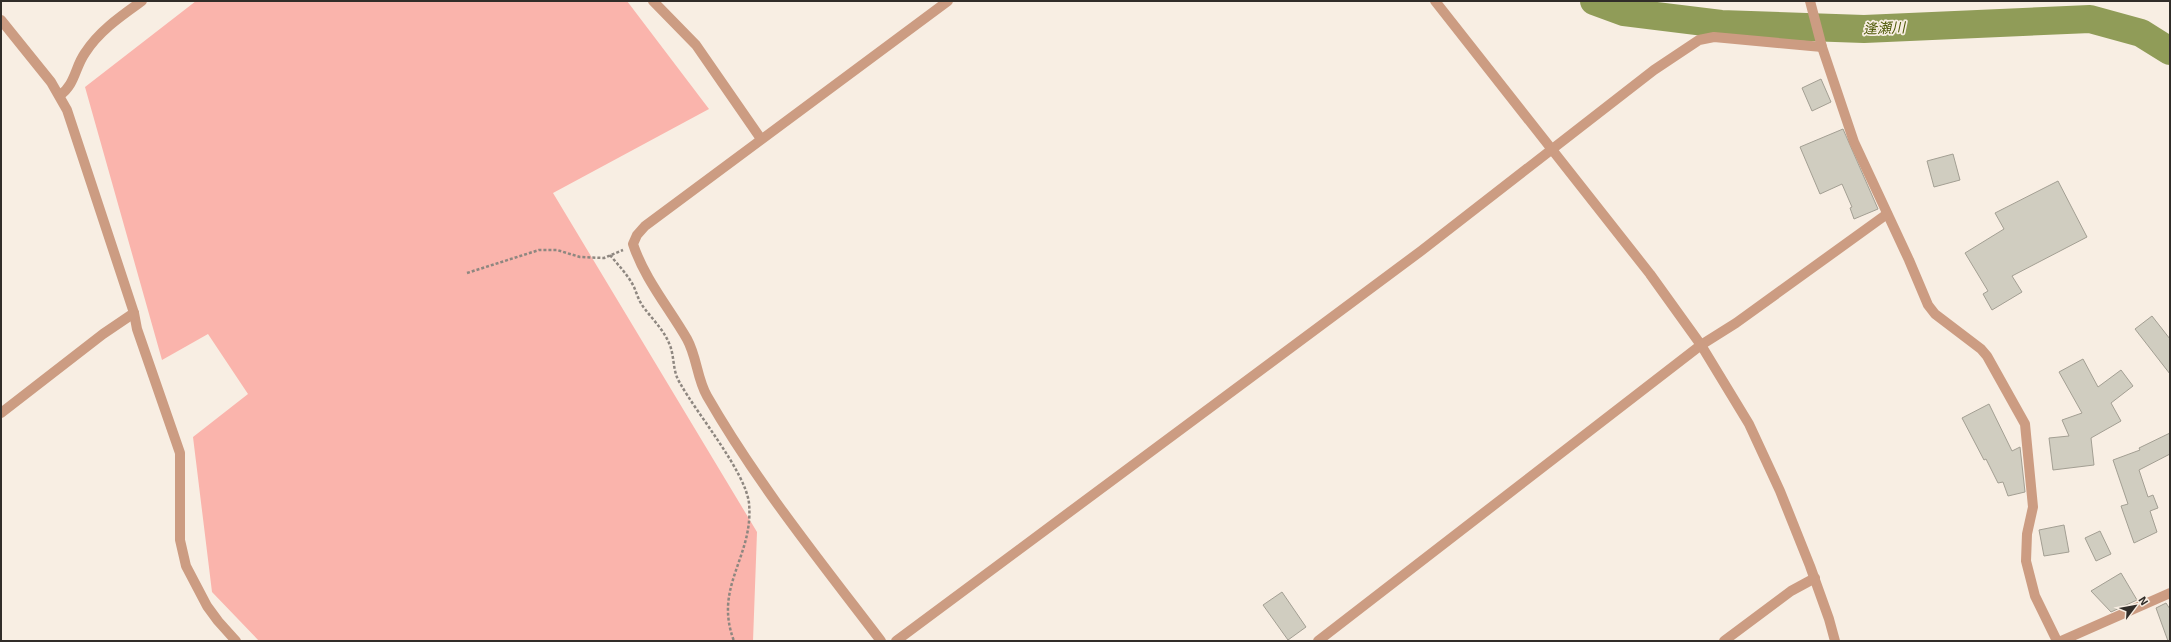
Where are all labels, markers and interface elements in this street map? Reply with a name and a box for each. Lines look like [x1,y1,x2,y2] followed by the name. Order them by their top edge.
[1863,18,1907,37] water label: 逢瀬川
[2115,586,2155,626] north arrow
[2136,594,2152,607] text: N

